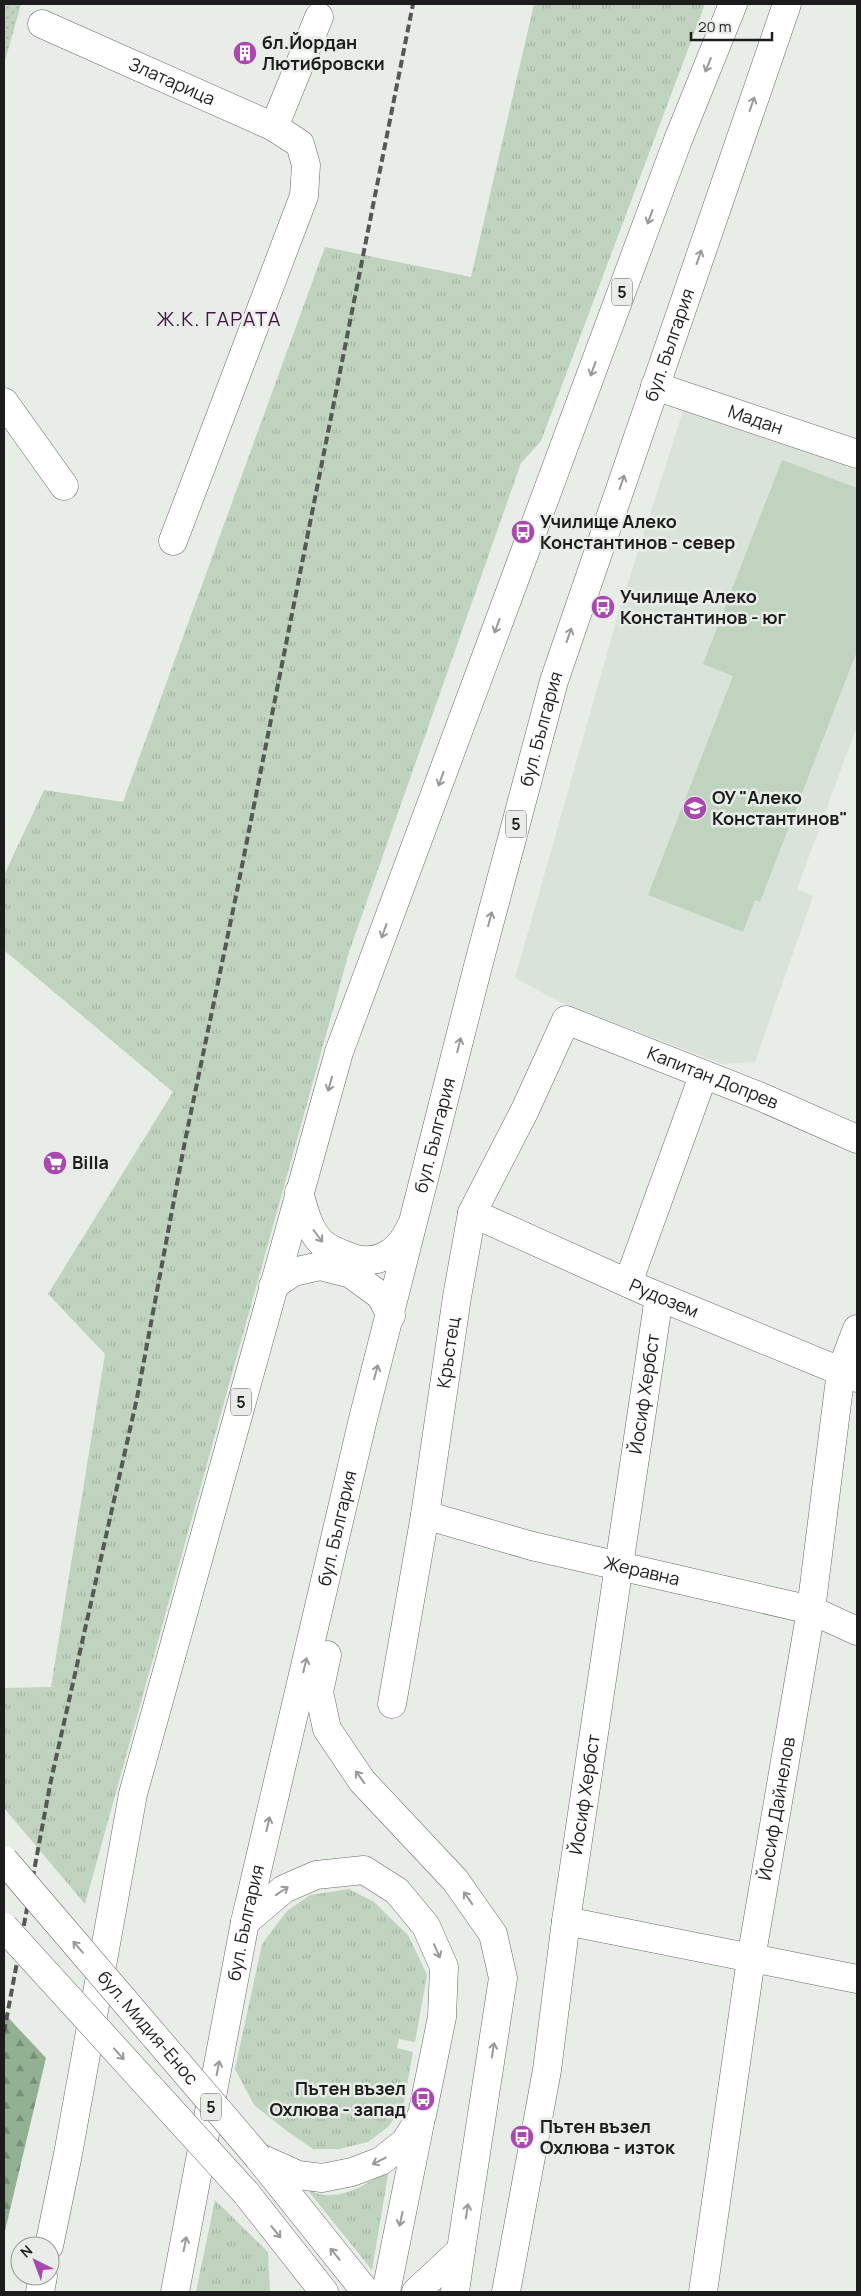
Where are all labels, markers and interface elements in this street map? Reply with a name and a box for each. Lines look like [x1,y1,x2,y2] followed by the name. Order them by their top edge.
[691,10,772,42] scale bar
[698,16,731,37] text: 20 m
[262,30,385,75] place label: бл.Йордан Лютибровски
[232,40,258,66] building icon: бл.Йордан Лютибровски
[125,51,219,110] street label: Златарица
[703,57,712,72] one-way arrow
[748,97,757,112] one-way arrow
[645,209,654,224] one-way arrow
[695,250,704,266] one-way arrow
[612,278,632,306] road number: 5
[638,285,699,404] street label: бул. България
[156,305,282,332] district label: Ж.К. ГАРАТА
[588,361,597,376] one-way arrow
[725,398,786,439] street label: Мадан
[618,474,627,490] one-way arrow
[540,509,735,554] place label: Училище Алеко Константинов - север
[510,519,536,545] bus stop icon: Училище Алеко Константинов - север
[620,584,786,629] place label: Училище Алеко Константинов - юг
[590,594,616,620] bus stop icon: Училище Алеко Константинов - юг
[492,618,501,634] one-way arrow
[565,628,575,644] one-way arrow
[513,668,567,789] street label: бул. България
[436,771,445,786] one-way arrow
[712,785,848,830] place label: ОУ "Алеко Константинов"
[682,795,708,821] school or university icon: ОУ "Алеко Константинов"
[506,811,526,838] road number: 5
[486,911,496,927] one-way arrow
[379,923,388,938] one-way arrow
[455,1037,464,1053] one-way arrow
[644,1040,783,1114] street label: Капитан Допрев
[408,1075,460,1195] street label: бул. България
[324,1076,334,1092] one-way arrow
[42,1150,68,1176] supermarket icon: Billa
[72,1150,109,1174] place label: Billa
[313,1229,324,1242] one-way arrow
[626,1272,703,1323] street label: Рудозем
[431,1315,465,1390] street label: Кръстец
[623,1332,664,1455] street label: Йосиф Хербст
[372,1364,381,1380] one-way arrow
[231,1388,251,1415] road number: 5
[311,1468,362,1588] street label: бул. България
[602,1550,682,1591] street label: Жеравна
[301,1658,310,1674] one-way arrow
[563,1732,605,1856] street label: Йосиф Хербст
[752,1735,800,1882] street label: Йосиф Дайнелов
[354,1771,365,1784] one-way arrow
[264,1816,273,1832] one-way arrow
[221,1862,269,1983] street label: бул. България
[275,1886,289,1896] one-way arrow
[463,1891,473,1905] one-way arrow
[73,1941,84,1954] one-way arrow
[433,1943,442,1958] one-way arrow
[93,1965,204,2090] street label: бул. Мидия-Енос
[489,2043,499,2059] one-way arrow
[113,2047,125,2060] one-way arrow
[214,2060,223,2076] one-way arrow
[269,2076,406,2121] place label: Пътен възел Охлюва - запад
[410,2086,436,2112] bus stop icon: Пътен възел Охлюва - запад
[201,2094,221,2120] road number: 5
[540,2114,676,2159] place label: Пътен възел Охлюва - изток
[509,2124,535,2150] bus stop icon: Пътен възел Охлюва - изток
[372,2157,387,2166] one-way arrow
[463,2203,473,2219] one-way arrow
[396,2210,405,2226] one-way arrow
[271,2225,282,2238] one-way arrow
[10,2236,60,2286] north arrow
[181,2237,190,2253] one-way arrow
[16,2241,36,2261] text: N
[330,2248,341,2261] one-way arrow

